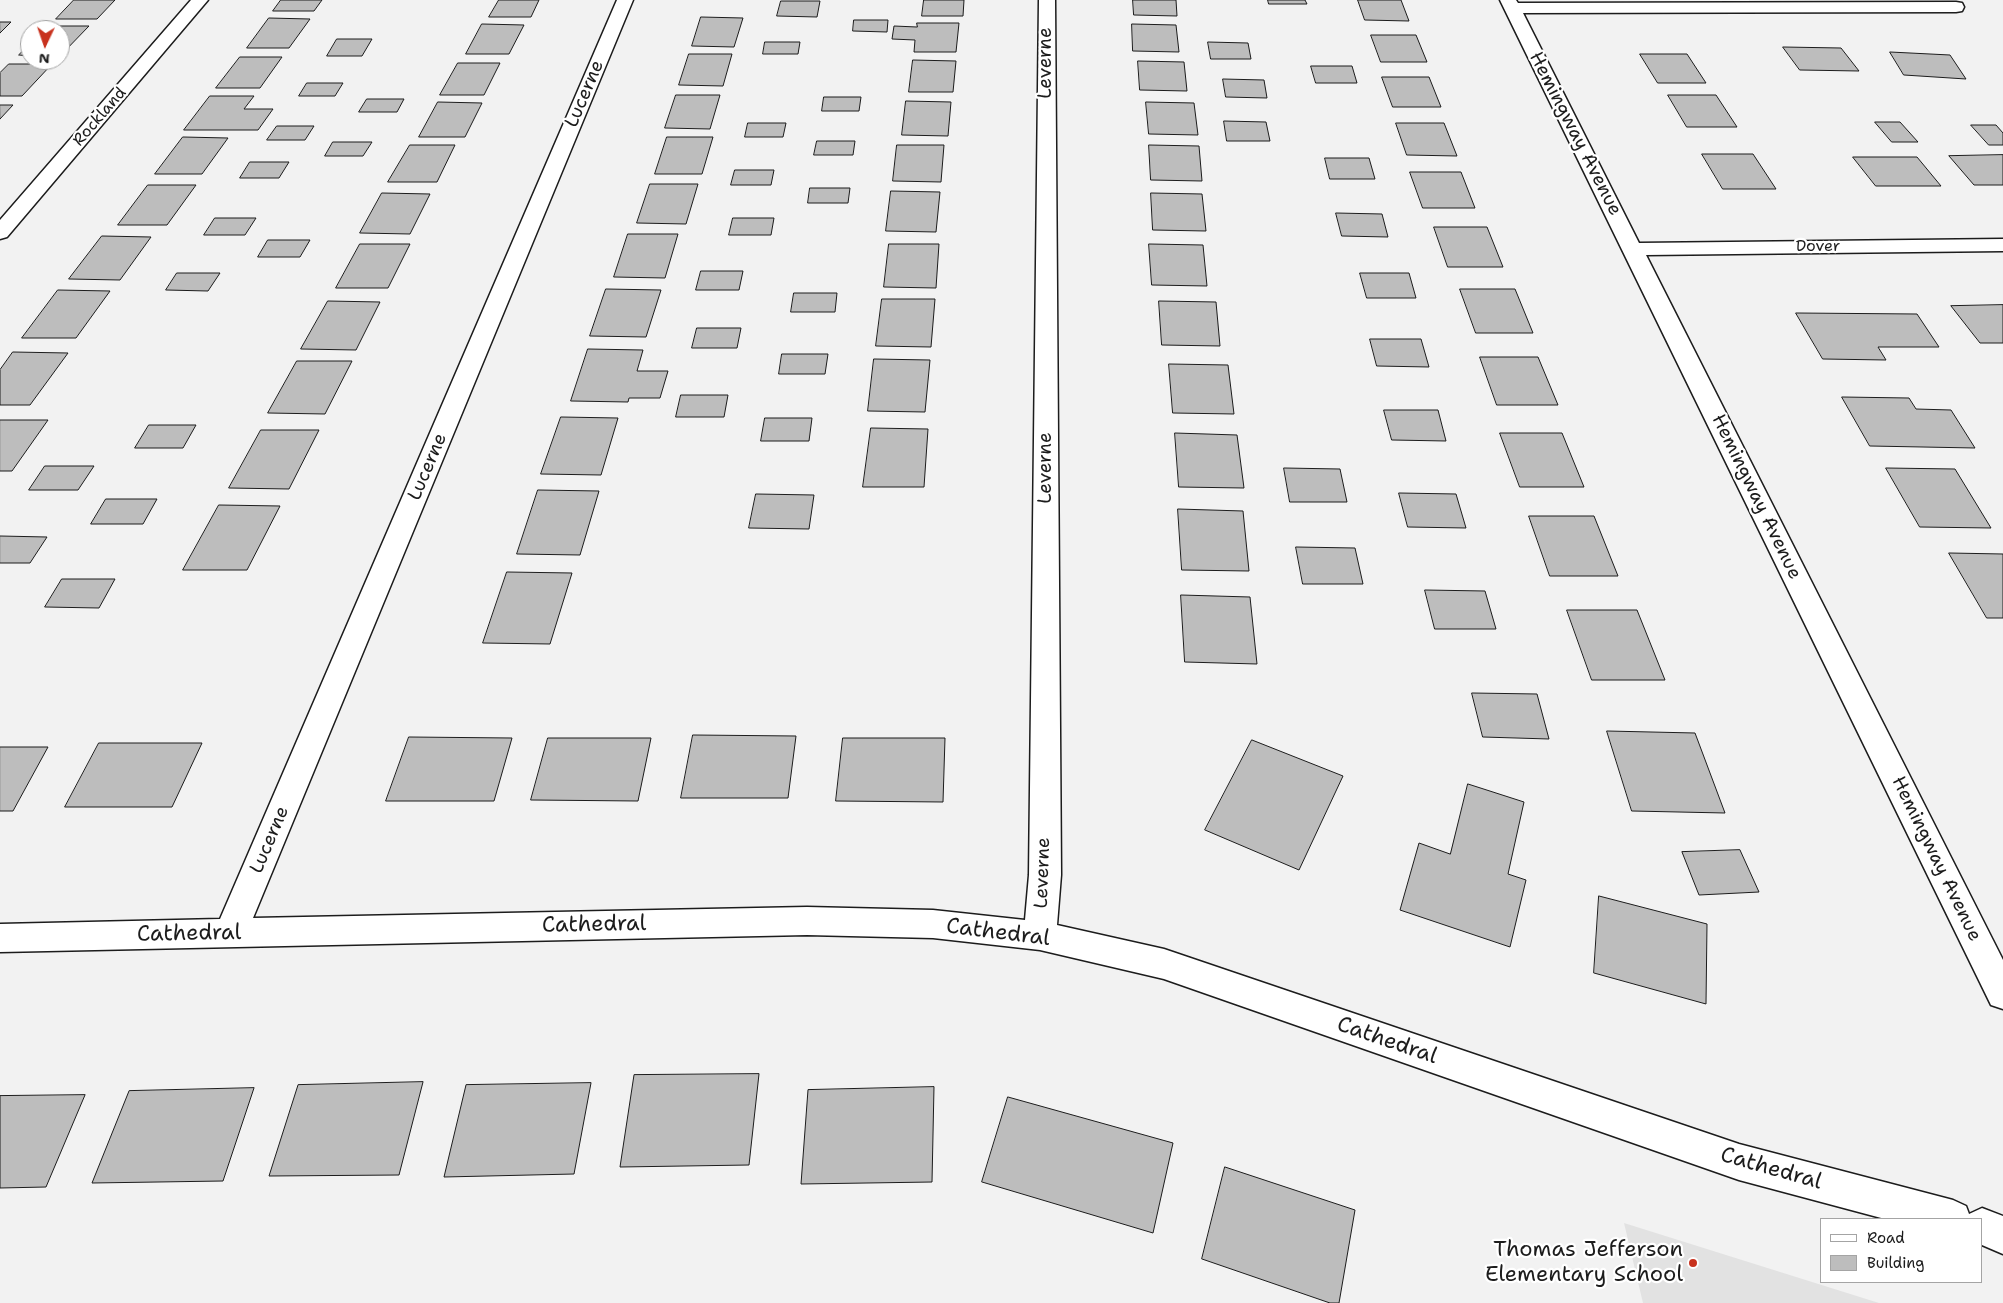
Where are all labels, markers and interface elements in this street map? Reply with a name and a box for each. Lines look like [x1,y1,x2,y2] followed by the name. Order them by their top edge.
[20,20,70,70] north arrow
[1035,27,1057,99] street label: Leverne
[1524,48,1626,220] street label: Hemingway Avenue
[38,50,50,68] text: N
[561,57,609,131] street label: Lucerne
[69,84,131,150] street label: Rockland
[1796,237,1840,257] street label: Dover
[1706,411,1806,583] street label: Hemingway Avenue
[404,430,452,504] street label: Lucerne
[1035,432,1057,504] street label: Leverne
[1886,773,1986,945] street label: Hemingway Avenue
[246,803,294,877] street label: Lucerne
[1030,837,1056,909] street label: Leverne
[542,911,646,939] street label: Cathedral
[945,914,1051,952] street label: Cathedral
[137,920,241,948] street label: Cathedral
[1333,1012,1441,1070] street label: Cathedral
[1717,1142,1825,1196] street label: Cathedral
[1820,1218,1983,1283] legend
[1867,1228,1905,1248] text: Road
[1485,1237,1683,1288] place label: Thomas Jefferson Elementary School
[1867,1253,1924,1273] text: Building
[1687,1257,1699,1269] marker: Thomas Jefferson Elementary School

